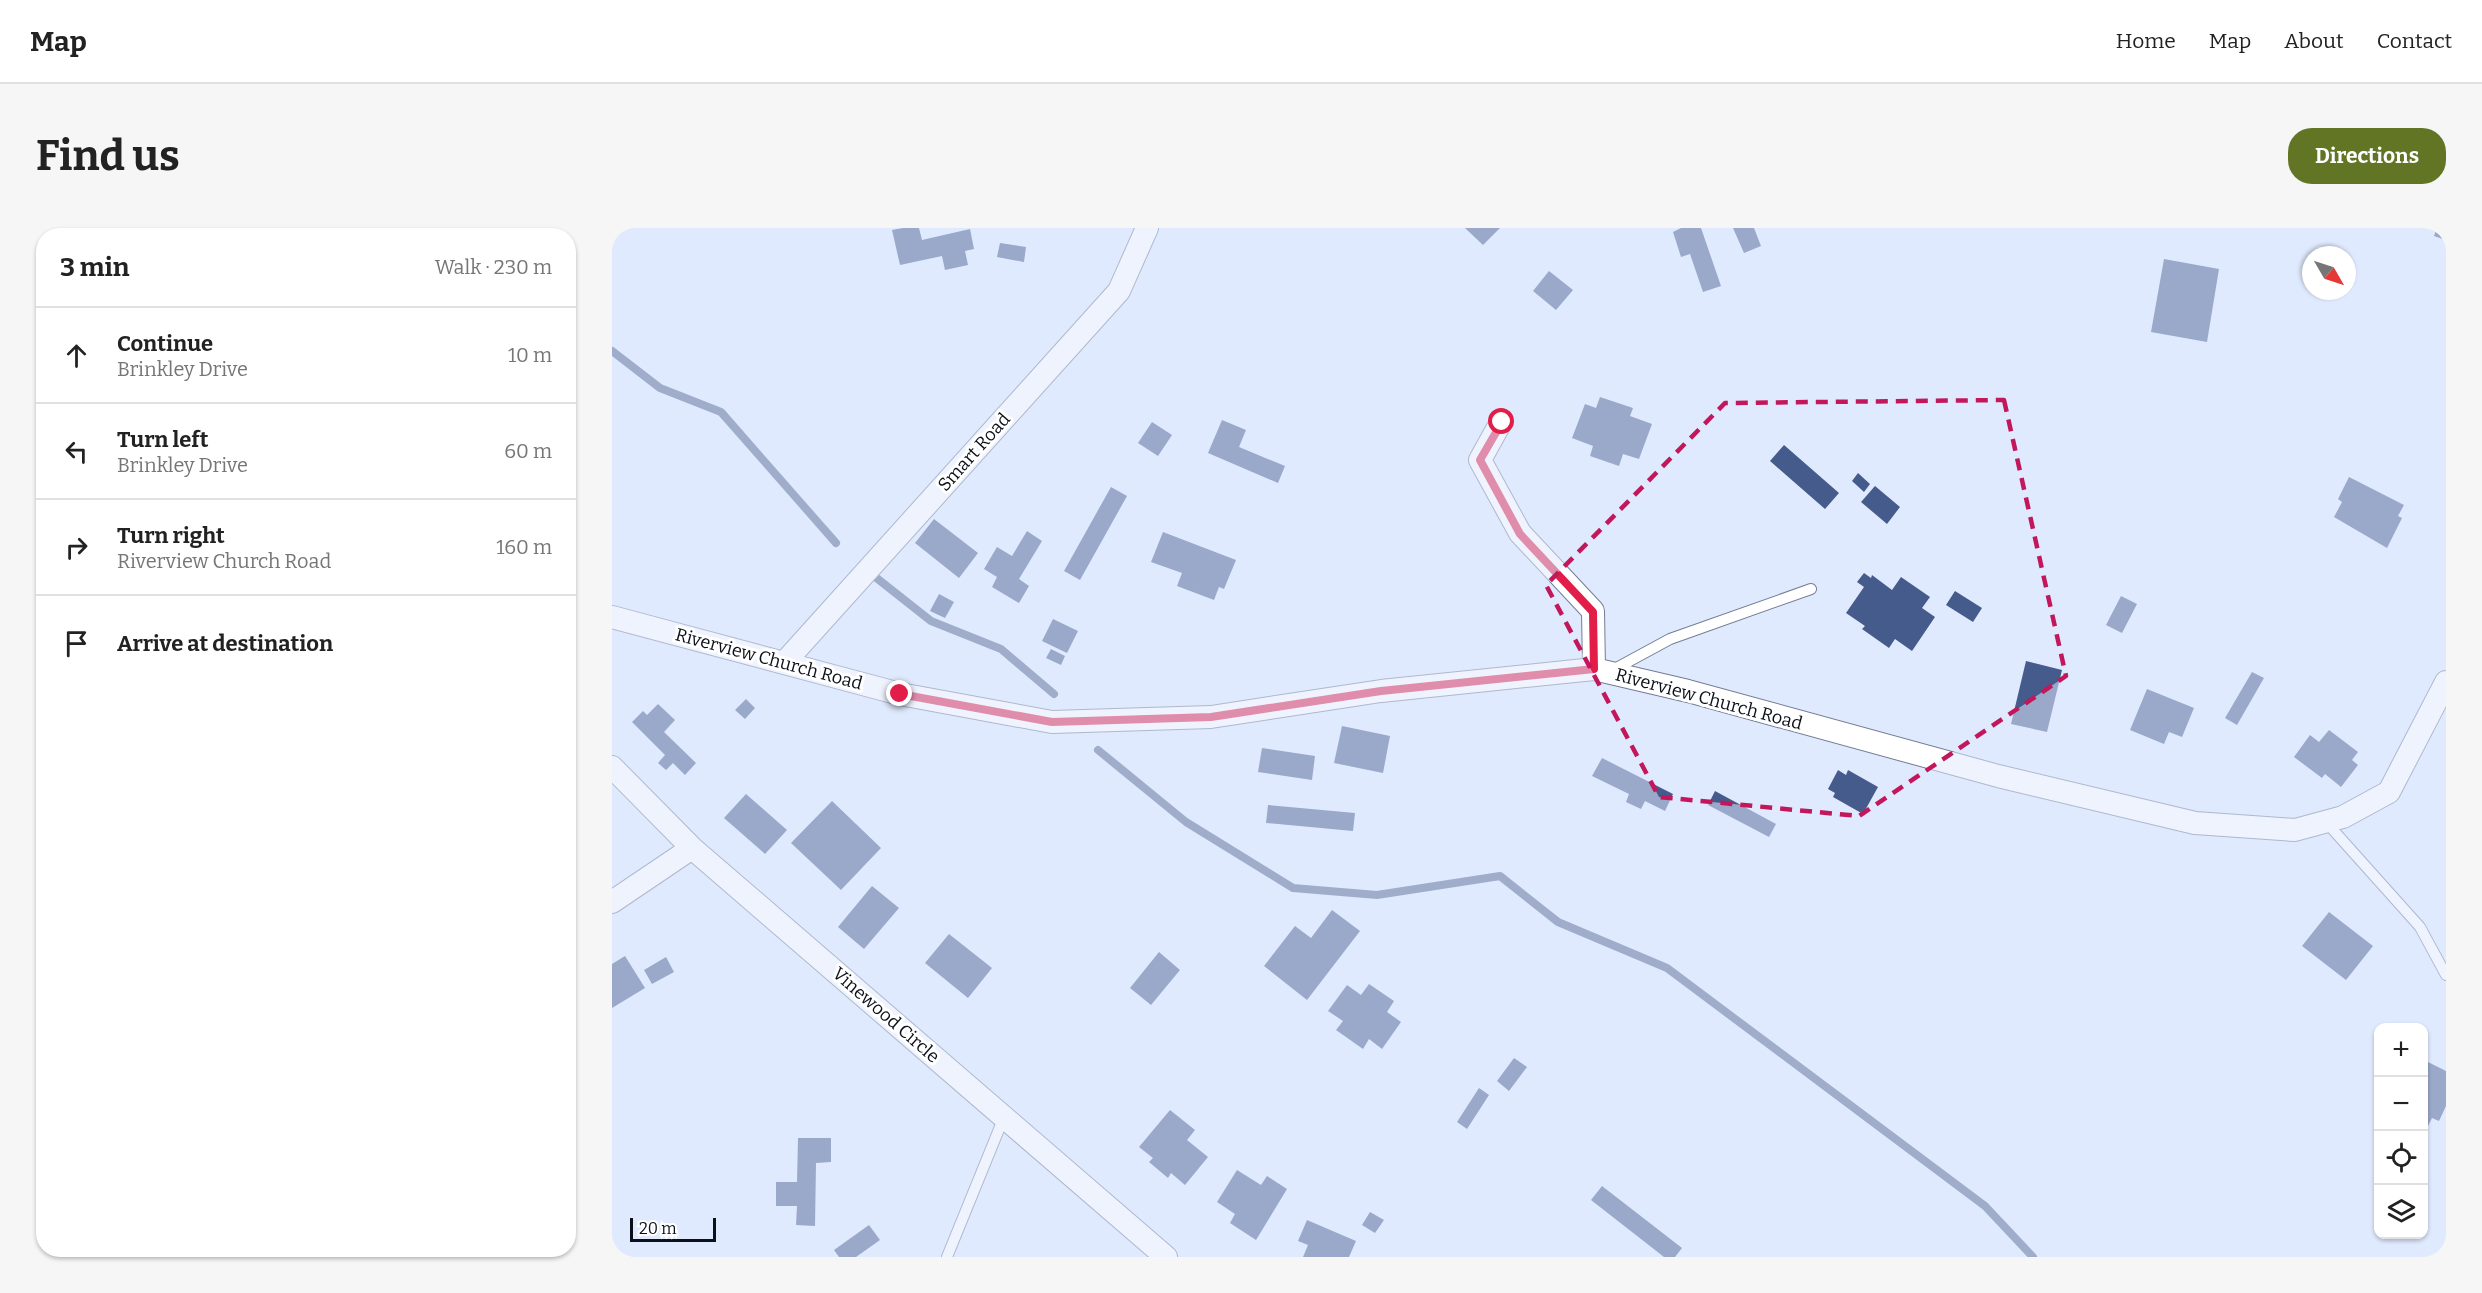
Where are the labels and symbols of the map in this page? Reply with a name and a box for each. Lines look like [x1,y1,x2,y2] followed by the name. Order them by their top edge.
[2302,246,2356,300] north arrow
[933,408,1015,496] street label: Smart Road
[1488,408,1514,434] route start
[673,623,865,695] street label: Riverview Church Road
[1613,663,1805,735] street label: Riverview Church Road
[886,680,912,706] route end
[828,962,944,1068] street label: Vinewood Circle
[630,1215,716,1242] scale bar

